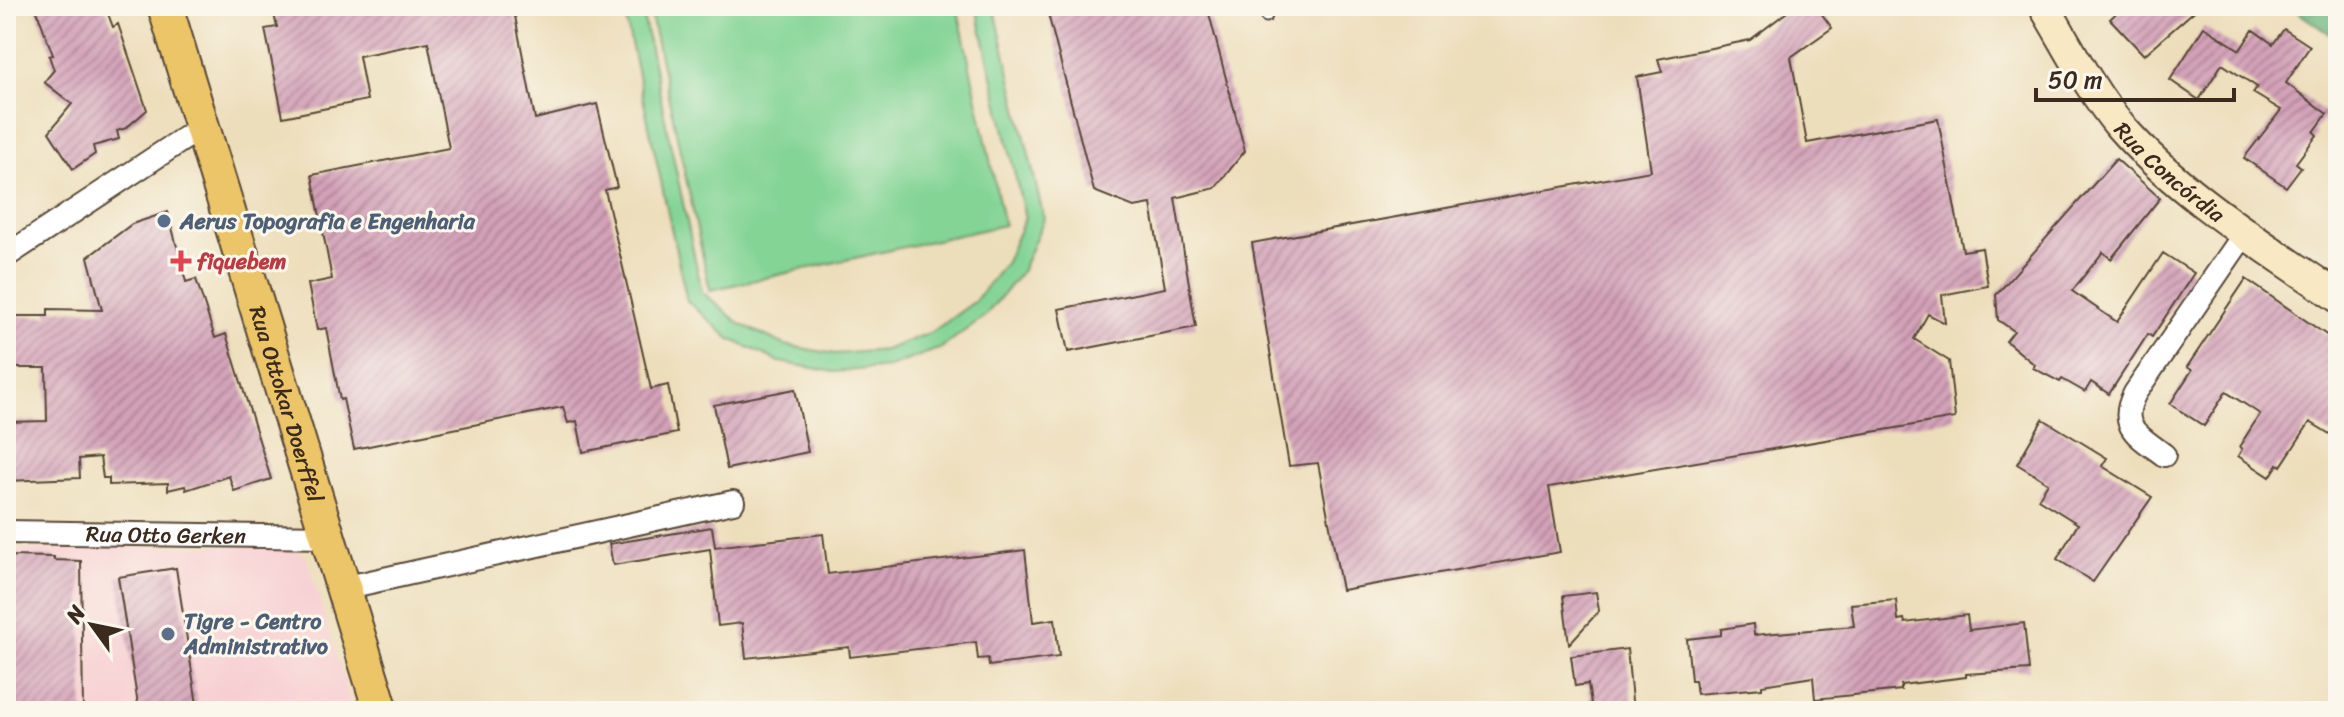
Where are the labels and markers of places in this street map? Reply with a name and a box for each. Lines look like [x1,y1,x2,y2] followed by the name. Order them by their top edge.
[179,202,476,241] place label: Aerus Topografia e Engenharia
[155,212,173,230] marker: Aerus Topografia e Engenharia
[197,242,286,281] place label: fiquebem
[172,252,190,270] marker: fiquebem
[183,602,329,666] place label: Tigre - Centro Administrativo
[159,625,177,643] marker: Tigre - Centro Administrativo

